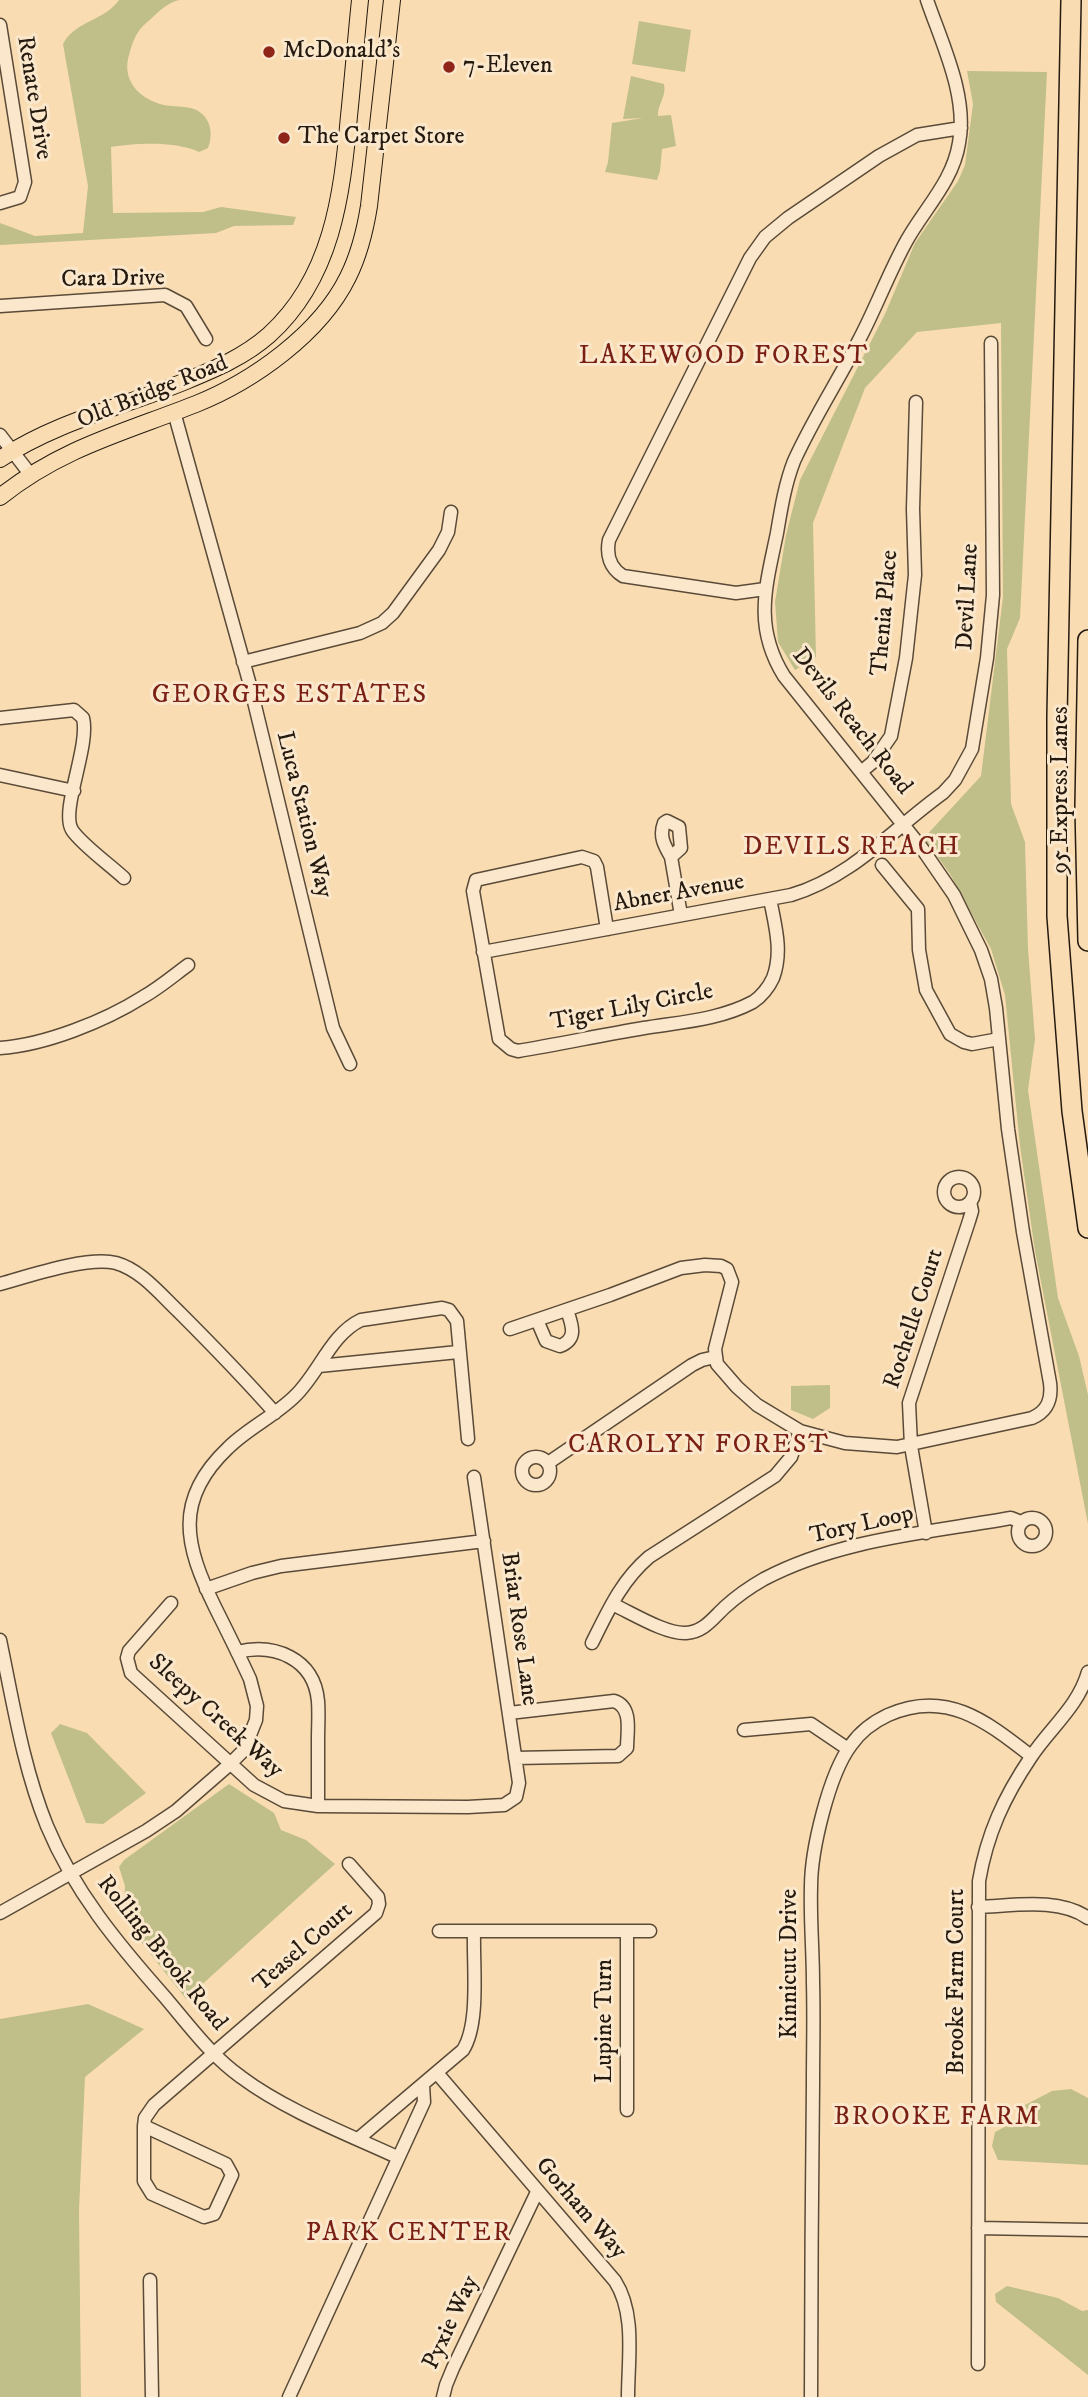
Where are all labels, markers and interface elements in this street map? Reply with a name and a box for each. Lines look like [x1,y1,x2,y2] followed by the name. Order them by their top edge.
[9,34,57,162] street label: Renate Drive
[283,38,400,66] place label: McDonald's
[261,44,277,60] marker: McDonald's
[463,53,552,81] place label: 7-Eleven
[441,59,457,75] marker: 7-Eleven
[298,124,464,152] place label: The Carpet Store
[276,130,292,146] marker: The Carpet Store
[61,265,165,295] street label: Cara Drive
[581,342,867,374] district label: LAKEWOOD FOREST
[74,350,232,436] street label: Old Bridge Road
[952,543,986,651] street label: Devil Lane
[866,549,906,677] street label: Thenia Place
[785,643,917,801] street label: Devils Reach Road
[154,681,426,713] district label: GEORGES ESTATES
[1048,706,1076,874] street label: 95 Express Lanes
[268,729,338,901] street label: Luca Station Way
[745,833,959,865] district label: DEVILS REACH
[611,868,747,920] street label: Abner Avenue
[548,978,716,1038] street label: Tiger Lily Circle
[879,1245,951,1393] street label: Rochelle Court
[570,1431,828,1463] district label: CAROLYN FOREST
[807,1500,917,1552] street label: Tory Loop
[493,1550,543,1708] street label: Briar Rose Lane
[142,1649,288,1785] street label: Sleepy Creek Way
[90,1871,232,2037] street label: Rolling Brook Road
[777,1889,805,2039] street label: Kinnicutt Drive
[944,1889,972,2075] street label: Brooke Farm Court
[249,1897,359,1999] street label: Teasel Court
[592,1959,620,2083] street label: Lupine Turn
[835,2103,1039,2135] district label: BROOKE FARM
[528,2152,632,2266] street label: Gorham Way
[307,2219,511,2251] district label: PARK CENTER
[418,2271,486,2375] street label: Pyxie Way

